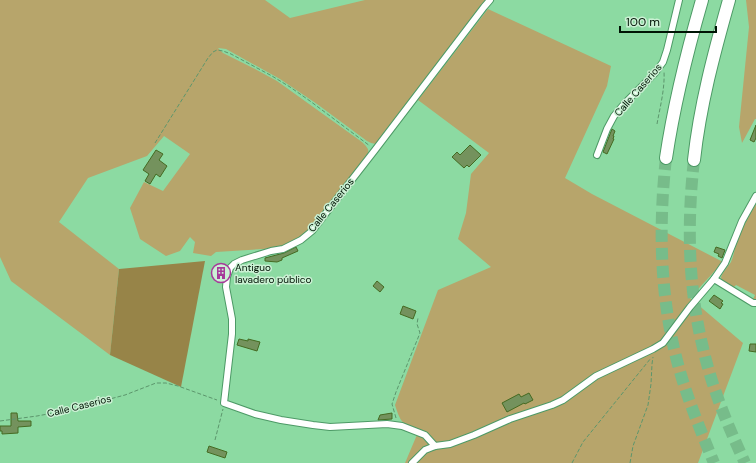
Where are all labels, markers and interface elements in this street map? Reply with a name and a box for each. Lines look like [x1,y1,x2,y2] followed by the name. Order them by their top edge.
[620,8,716,34] scale bar
[626,14,660,30] text: 100 m
[612,61,664,119] street label: Calle Caserios
[305,175,357,235] street label: Calle Caserios
[235,261,312,286] place label: Antiguo lavadero público
[210,262,232,284] building icon: Antiguo lavadero público
[46,392,112,420] street label: Calle Caserios

